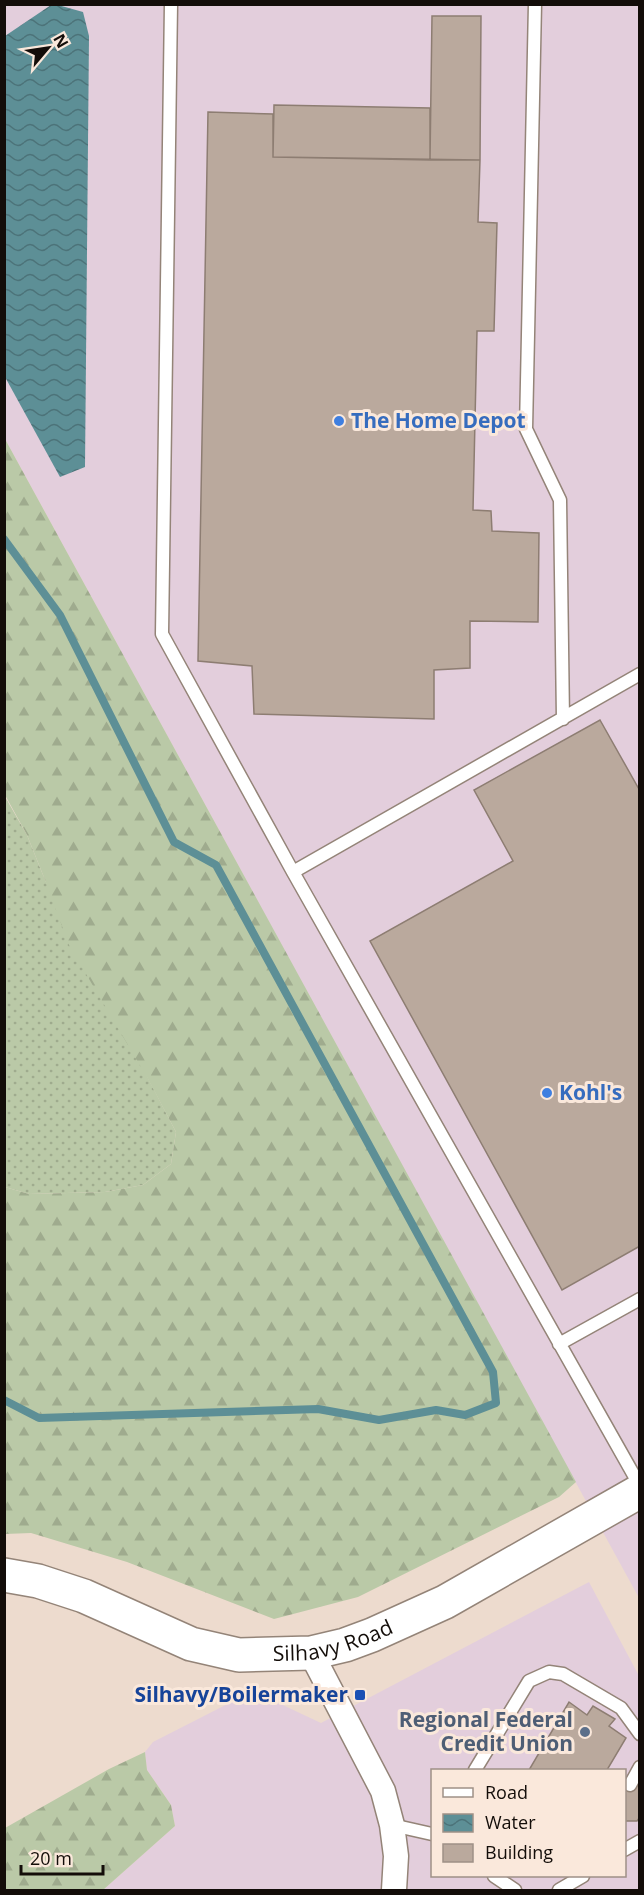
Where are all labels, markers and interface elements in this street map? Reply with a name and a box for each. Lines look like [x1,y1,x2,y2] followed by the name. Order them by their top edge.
[18,18,78,78] north arrow
[48,30,74,52] text: N
[351,406,526,434] place label: The Home Depot
[332,414,346,428] marker: The Home Depot
[559,1078,622,1106] place label: Kohl's
[540,1086,554,1100] marker: Kohl's
[272,1612,397,1667] street label: Silhavy Road
[134,1680,348,1708] place label: Silhavy/Boilermaker
[353,1688,367,1702] marker: Silhavy/Boilermaker
[399,1705,573,1757] place label: Regional Federal Credit Union
[578,1725,592,1739] marker: Regional Federal Credit Union
[431,1769,626,1877] legend
[485,1780,528,1804] text: Road
[485,1810,536,1834] text: Water
[21,1838,104,1876] scale bar
[485,1840,553,1864] text: Building
[30,1846,72,1870] text: 20 m

